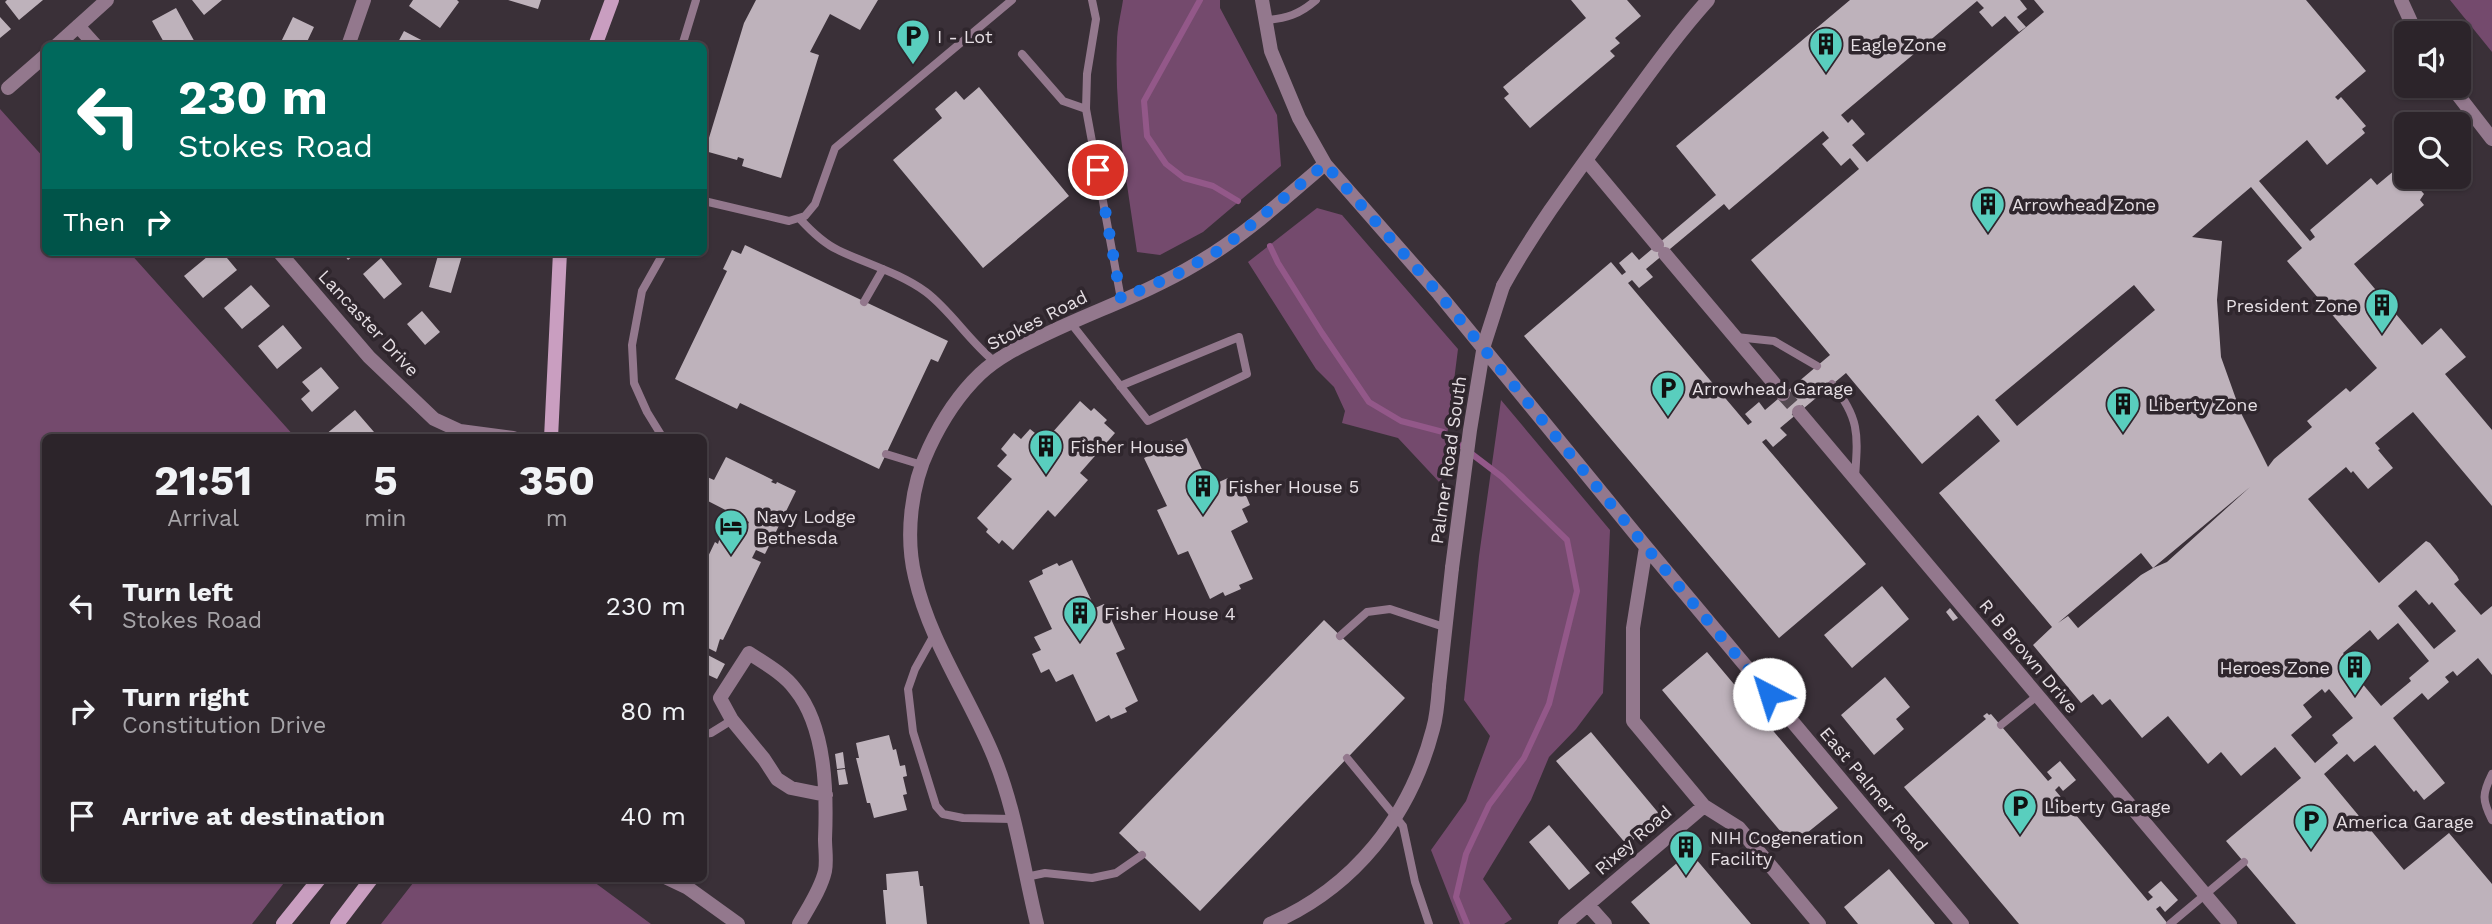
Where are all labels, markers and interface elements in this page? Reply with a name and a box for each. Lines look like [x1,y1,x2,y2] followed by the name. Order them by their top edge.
[894,17,932,66] parking icon: I - Lot
[2394,21,2471,189] map controls
[2394,21,2471,98] button: sound
[1807,25,1845,74] building icon: Eagle Zone
[937,26,993,47] place label: I - Lot
[1850,34,1947,55] place label: Eagle Zone
[178,68,328,126] text: 230 m
[63,70,154,161] icon: left
[2394,112,2471,189] button: search
[178,127,373,165] text: Stokes Road
[1068,140,1128,200] pin
[1079,151,1117,189] icon: arrive
[1969,185,2007,234] building icon: Arrowhead Zone
[2012,194,2156,215] place label: Arrowhead Zone
[139,203,177,241] icon: right
[63,207,125,237] text: Then
[314,266,424,380] street label: Lancaster Drive
[983,286,1091,354] street label: Stokes Road
[2363,286,2401,335] building icon: President Zone
[2226,295,2358,316] place label: President Zone
[1649,369,1687,418] parking icon: Arrowhead Garage
[1426,375,1470,545] street label: Palmer Road South
[1692,378,1853,399] place label: Arrowhead Garage
[2104,385,2142,434] building icon: Liberty Zone
[2148,394,2258,415] place label: Liberty Zone
[1027,427,1065,476] building icon: Fisher House
[1070,436,1185,457] place label: Fisher House
[154,456,252,505] text: 21:51
[373,456,398,505] text: 5
[519,456,595,505] text: 350
[1184,467,1222,516] building icon: Fisher House 5
[1228,476,1359,497] place label: Fisher House 5
[167,505,239,532] text: Arrival
[364,505,407,532] text: min
[546,505,568,532] text: m
[756,506,856,548] place label: Navy Lodge Bethesda
[712,507,750,556] hotel icon: Navy Lodge Bethesda
[122,577,233,607] text: Turn left
[63,587,101,625] icon: left
[606,591,686,621] text: 230 m
[1061,594,1099,643] building icon: Fisher House 4
[1975,595,2083,717] street label: R B Brown Drive
[1104,603,1236,624] place label: Fisher House 4
[122,607,262,634] text: Stokes Road
[2336,648,2374,697] building icon: Heroes Zone
[1732,657,1806,731] position arrow
[2219,657,2330,678] place label: Heroes Zone
[122,682,249,712] text: Turn right
[63,692,101,730] icon: right
[620,696,686,726] text: 80 m
[122,712,326,739] text: Constitution Drive
[1816,722,1932,856] street label: East Palmer Road
[2001,787,2039,836] parking icon: Liberty Garage
[2044,796,2171,817] place label: Liberty Garage
[63,797,101,835] icon: arrive
[122,801,385,831] text: Arrive at destination
[620,801,686,831] text: 40 m
[1590,801,1676,879] street label: Rixey Road
[2292,802,2330,851] parking icon: America Garage
[2336,811,2474,832] place label: America Garage
[1710,827,1864,869] place label: NIH Cogeneration Facility
[1667,828,1705,877] building icon: NIH Cogeneration Facility

